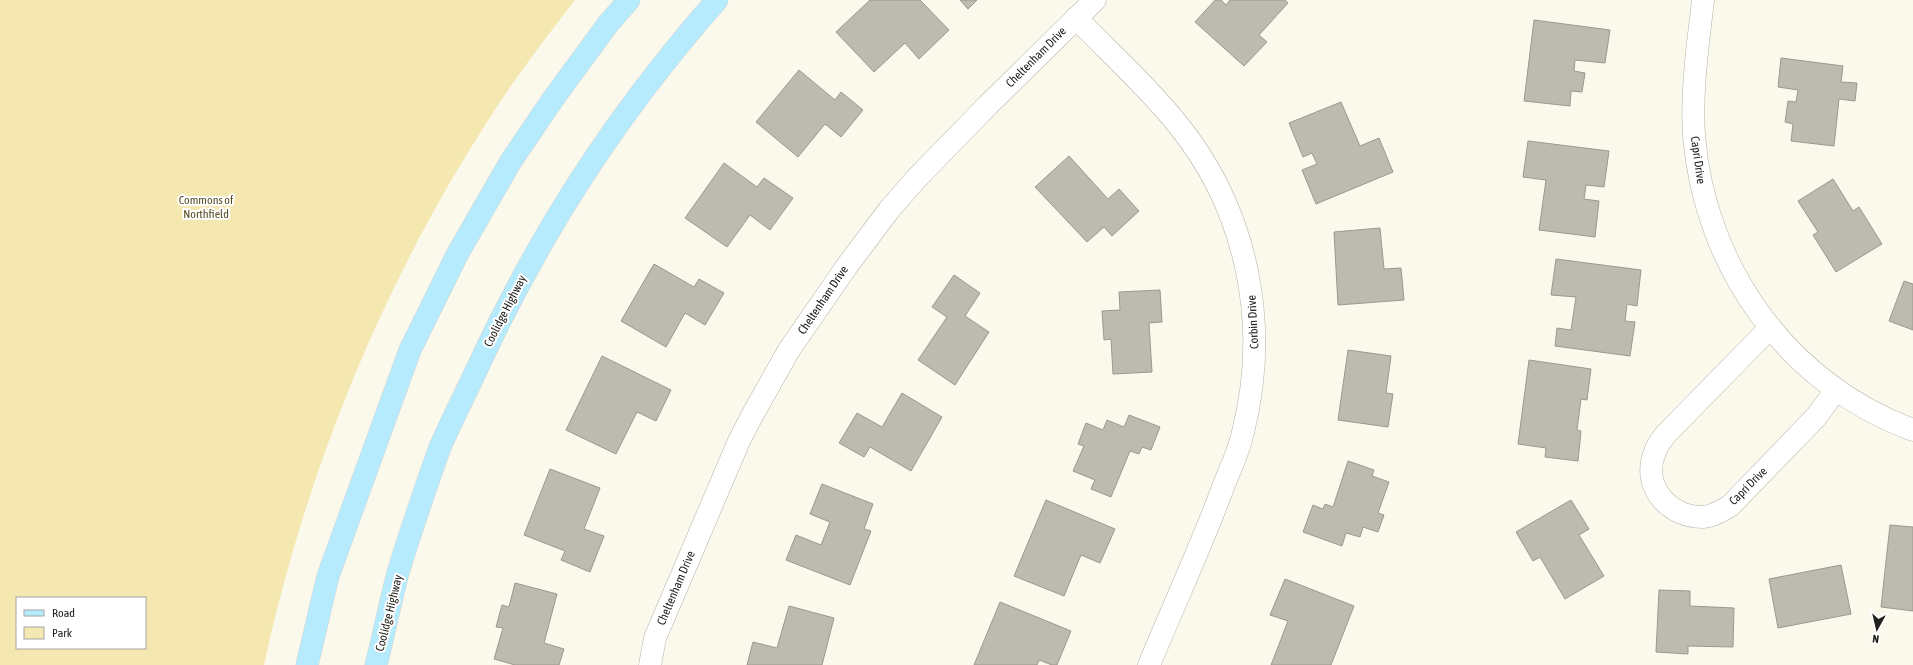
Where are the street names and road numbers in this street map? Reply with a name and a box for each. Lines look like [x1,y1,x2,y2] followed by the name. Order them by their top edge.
[1003,24,1069,90] street label: Cheltenham Drive
[1688,135,1708,185] street label: Capri Drive
[795,263,851,337] street label: Cheltenham Drive
[481,273,529,349] street label: Coolidge Highway
[1245,295,1261,349] street label: Corbin Drive
[1726,464,1770,508] street label: Capri Drive
[654,549,698,627] street label: Cheltenham Drive
[373,573,405,653] street label: Coolidge Highway

